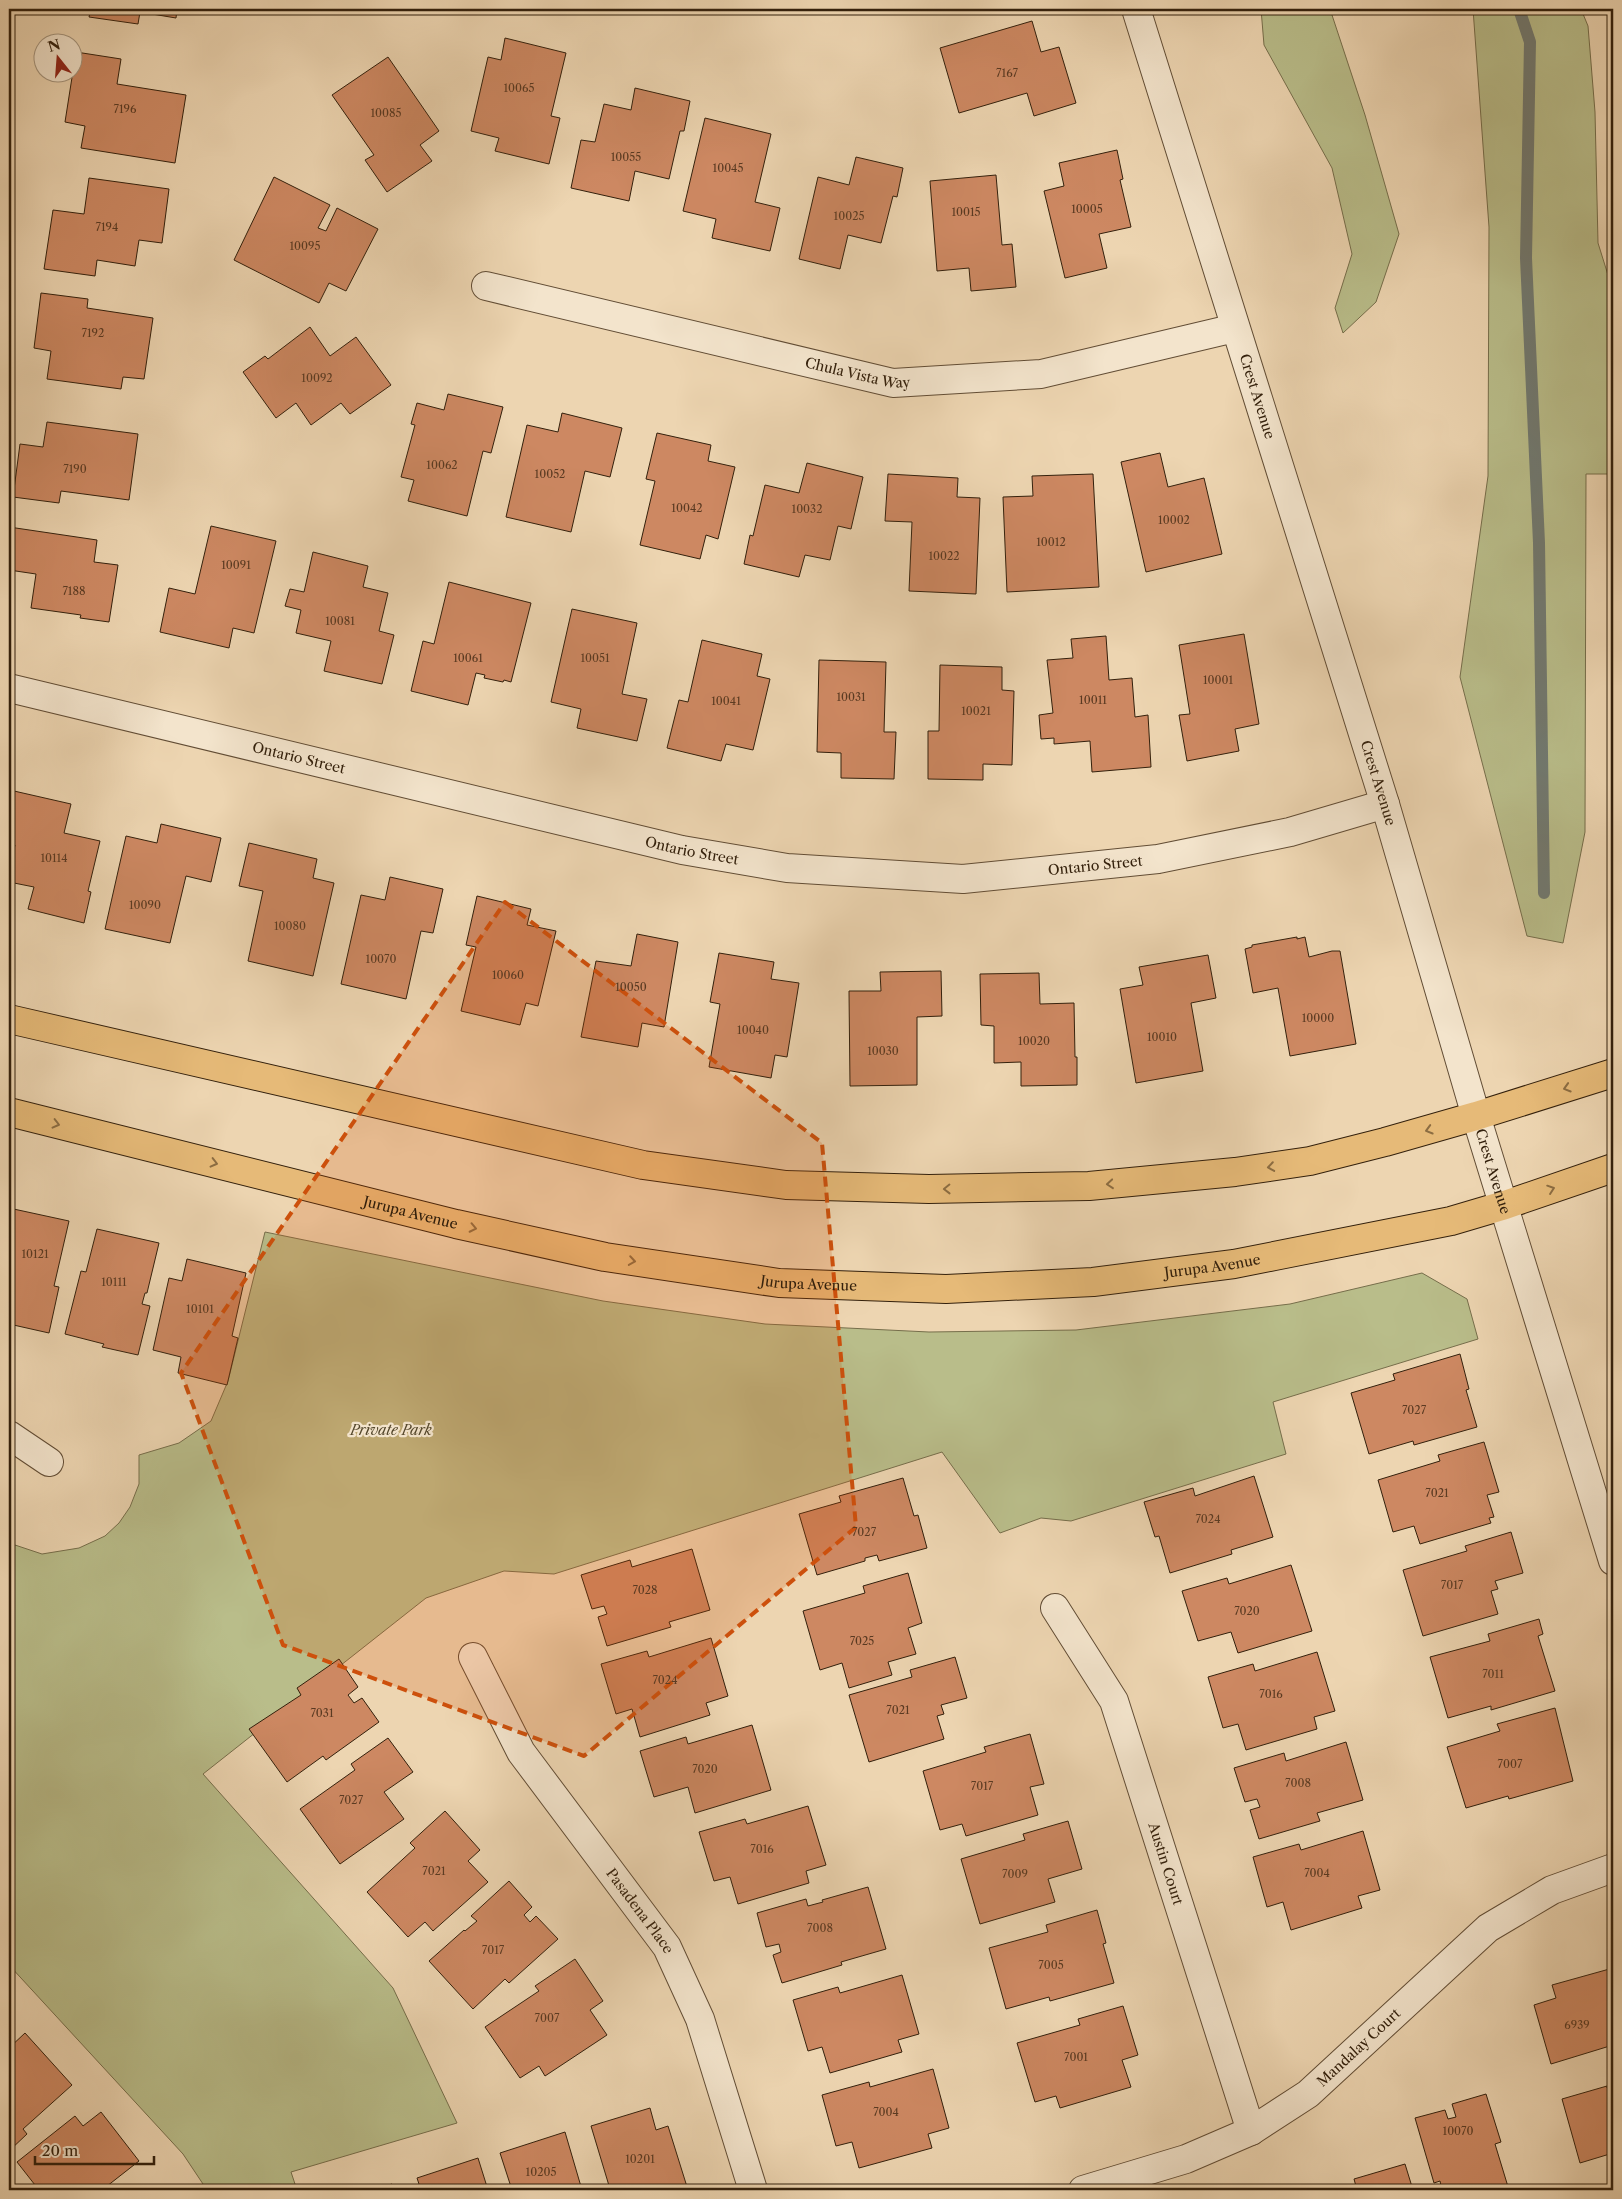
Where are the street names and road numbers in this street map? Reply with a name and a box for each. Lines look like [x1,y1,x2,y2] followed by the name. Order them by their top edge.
[1236,352,1279,441] street label: Crest Avenue
[803,353,911,393] street label: Chula Vista Way
[250,738,347,778] street label: Ontario Street
[1357,738,1400,828] street label: Crest Avenue
[643,832,740,869] street label: Ontario Street
[1047,852,1143,879] street label: Ontario Street
[1471,1127,1515,1216] street label: Crest Avenue
[360,1192,460,1233] street label: Jurupa Avenue
[1161,1250,1262,1282] street label: Jurupa Avenue
[757,1271,857,1295] street label: Jurupa Avenue
[1144,1819,1187,1907] street label: Austin Court
[602,1865,678,1956] street label: Pasadena Place
[1313,2004,1404,2090] street label: Mandalay Court

